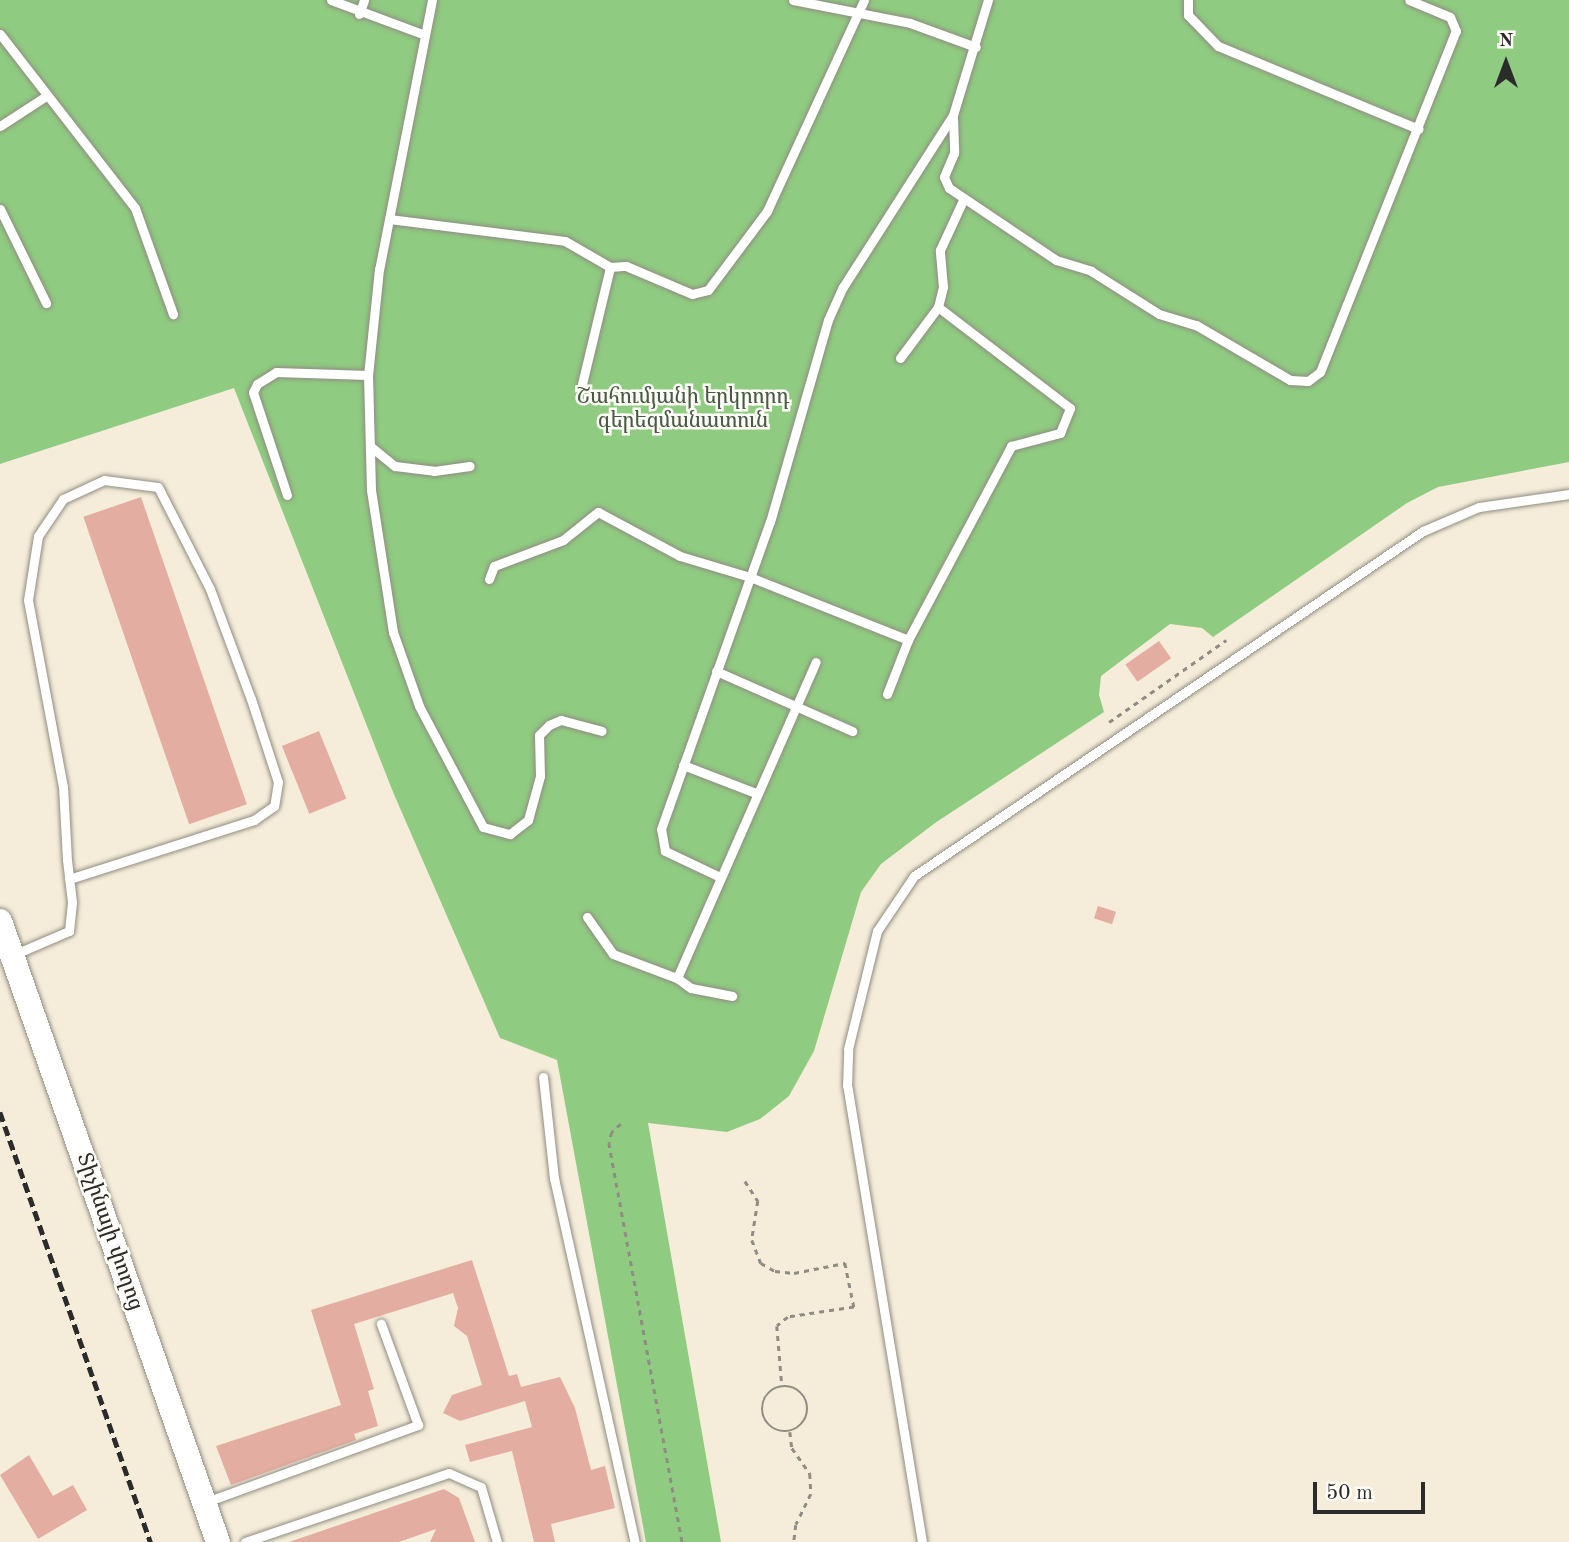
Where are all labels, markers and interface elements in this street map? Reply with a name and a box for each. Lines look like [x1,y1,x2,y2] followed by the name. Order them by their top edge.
[1471,28,1541,98] north arrow
[1499,32,1513,51] text: N
[577,385,789,435] park label: Շահումյանի երկրորդ գերեզմանատուն
[70,1150,148,1314] street label: Տիչինայի փողոց
[1317,1468,1429,1512] scale bar
[1326,1483,1373,1504] text: 50 m

